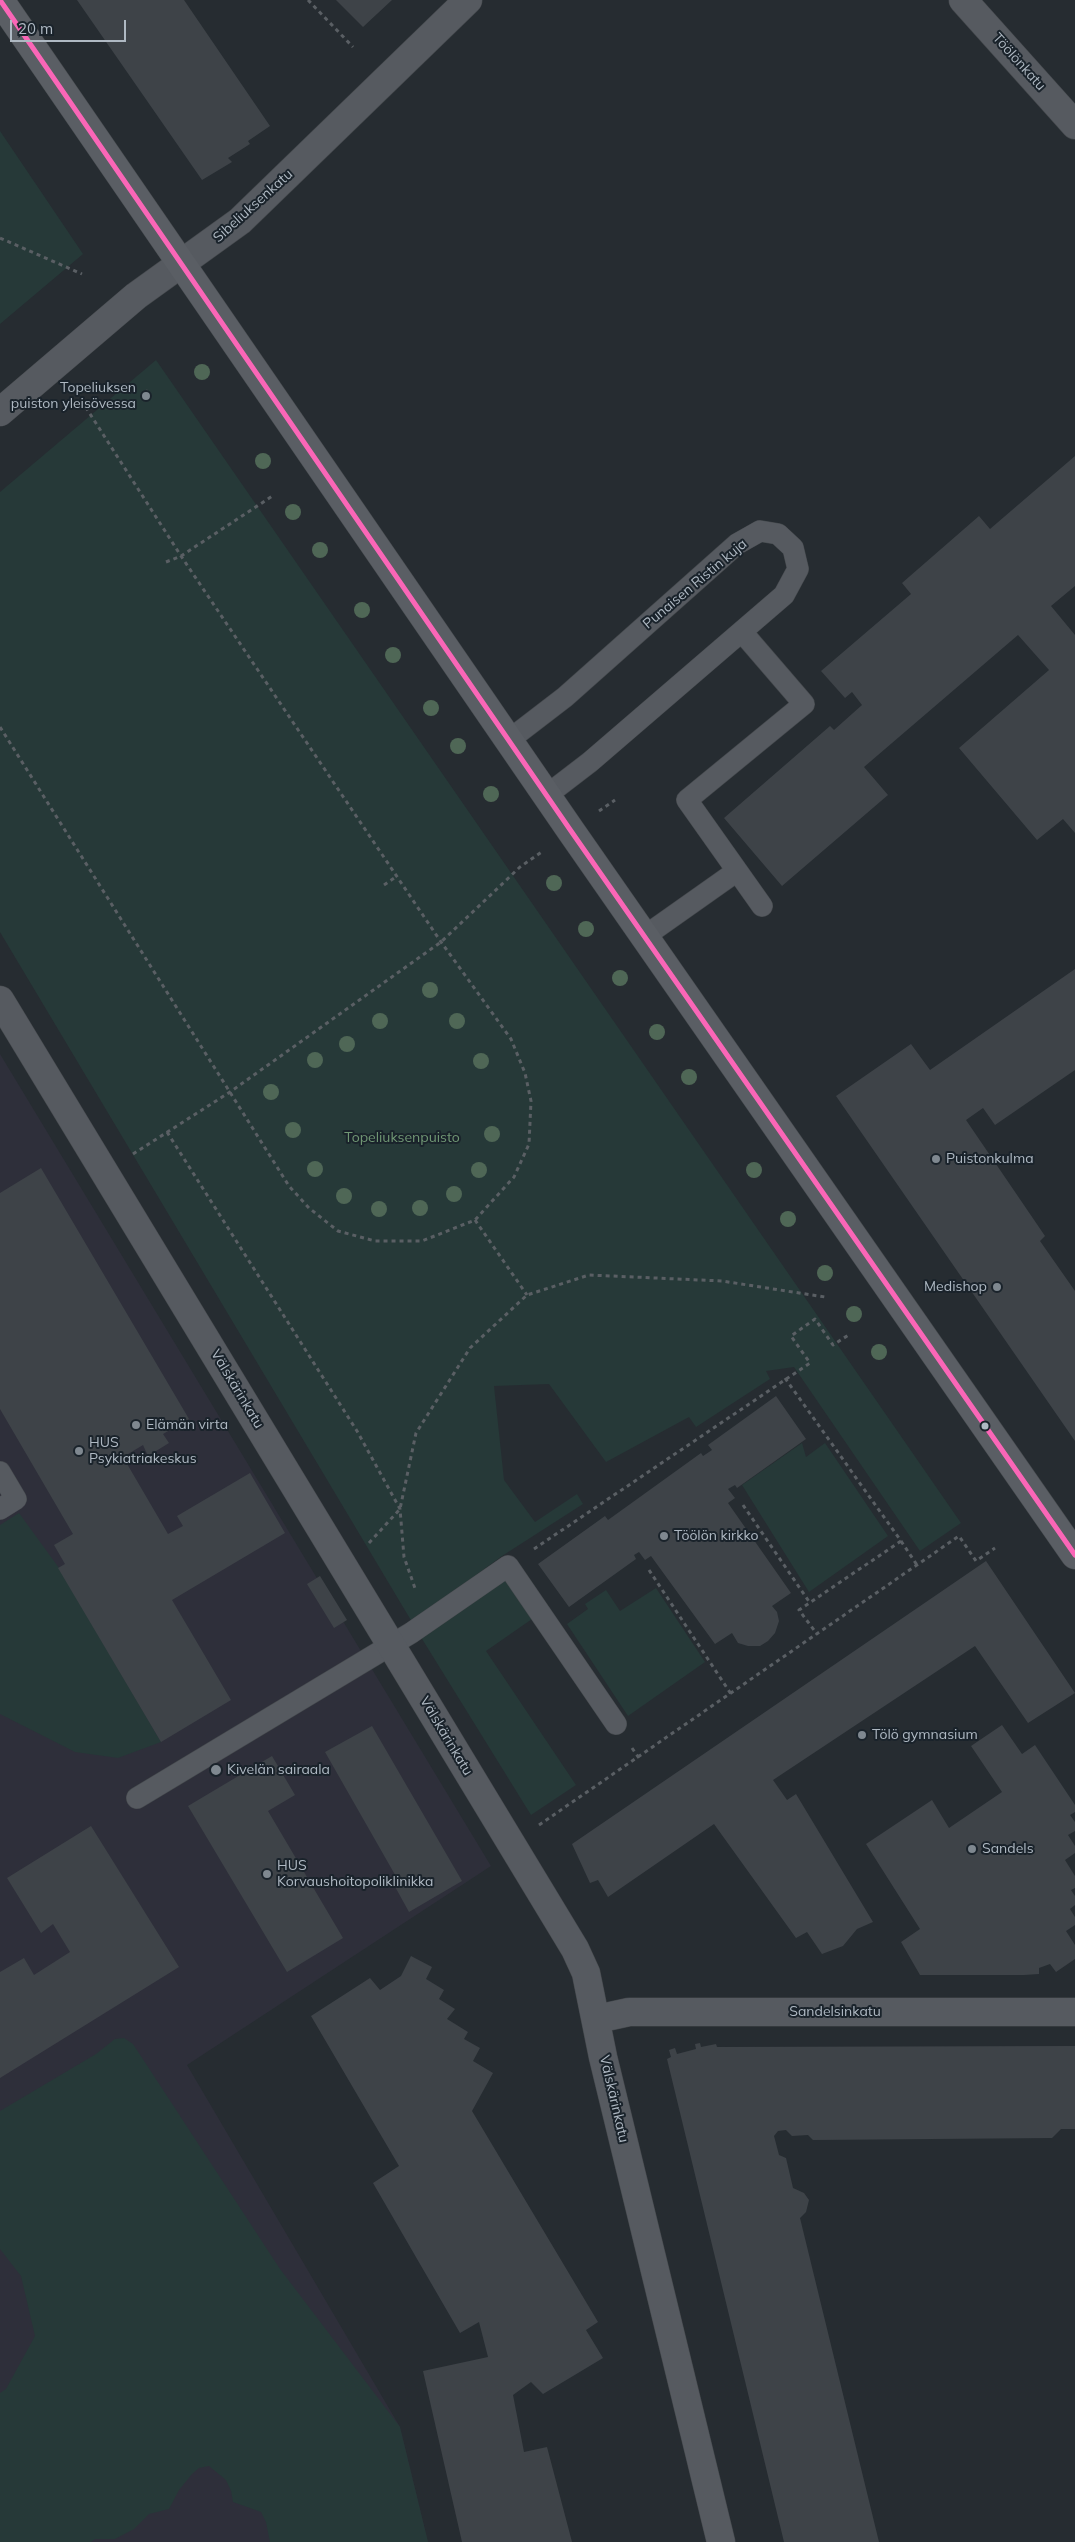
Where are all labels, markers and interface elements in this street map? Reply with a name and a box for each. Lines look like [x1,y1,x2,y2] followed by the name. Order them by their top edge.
[12,10,129,42] scale bar
[18,19,53,38] text: 20 m
[989,30,1049,94] street label: Töölönkatu
[210,166,296,246] street label: Sibeliuksenkatu
[11,380,136,412] place label: Topeliuksen puiston yleisövessa
[140,390,152,402] marker: Topeliuksen puiston yleisövessa
[640,536,750,632] street label: Punaisen Ristin kuja
[344,1130,460,1146] park label: Topeliuksenpuisto
[946,1151,1034,1167] place label: Puistonkulma
[930,1153,942,1165] marker: Puistonkulma
[924,1279,987,1295] place label: Medishop
[991,1281,1003,1293] marker: Medishop
[207,1346,267,1432] street label: Välskärinkatu
[146,1417,228,1433] place label: Elämän virta
[130,1419,142,1431] marker: Elämän virta
[980,1421,990,1431] unlabelled marker
[89,1435,197,1468] place label: HUS Psykiatriakeskus
[73,1445,85,1457] marker: HUS Psykiatriakeskus
[674,1528,758,1544] place label: Töölön kirkko
[658,1530,670,1542] marker: Töölön kirkko
[416,1693,476,1779] street label: Välskärinkatu
[872,1727,978,1743] place label: Tölö gymnasium
[856,1729,868,1741] marker: Tölö gymnasium
[227,1762,330,1778] place label: Kivelän sairaala
[209,1763,223,1777] marker: Kivelän sairaala
[982,1841,1034,1857] place label: Sandels
[966,1843,978,1855] marker: Sandels
[277,1858,434,1890] place label: HUS Korvaushoitopoliklinikka
[261,1868,273,1880] marker: HUS Korvaushoitopoliklinikka
[789,2004,881,2020] street label: Sandelsinkatu
[596,2054,632,2144] street label: Välskärinkatu

